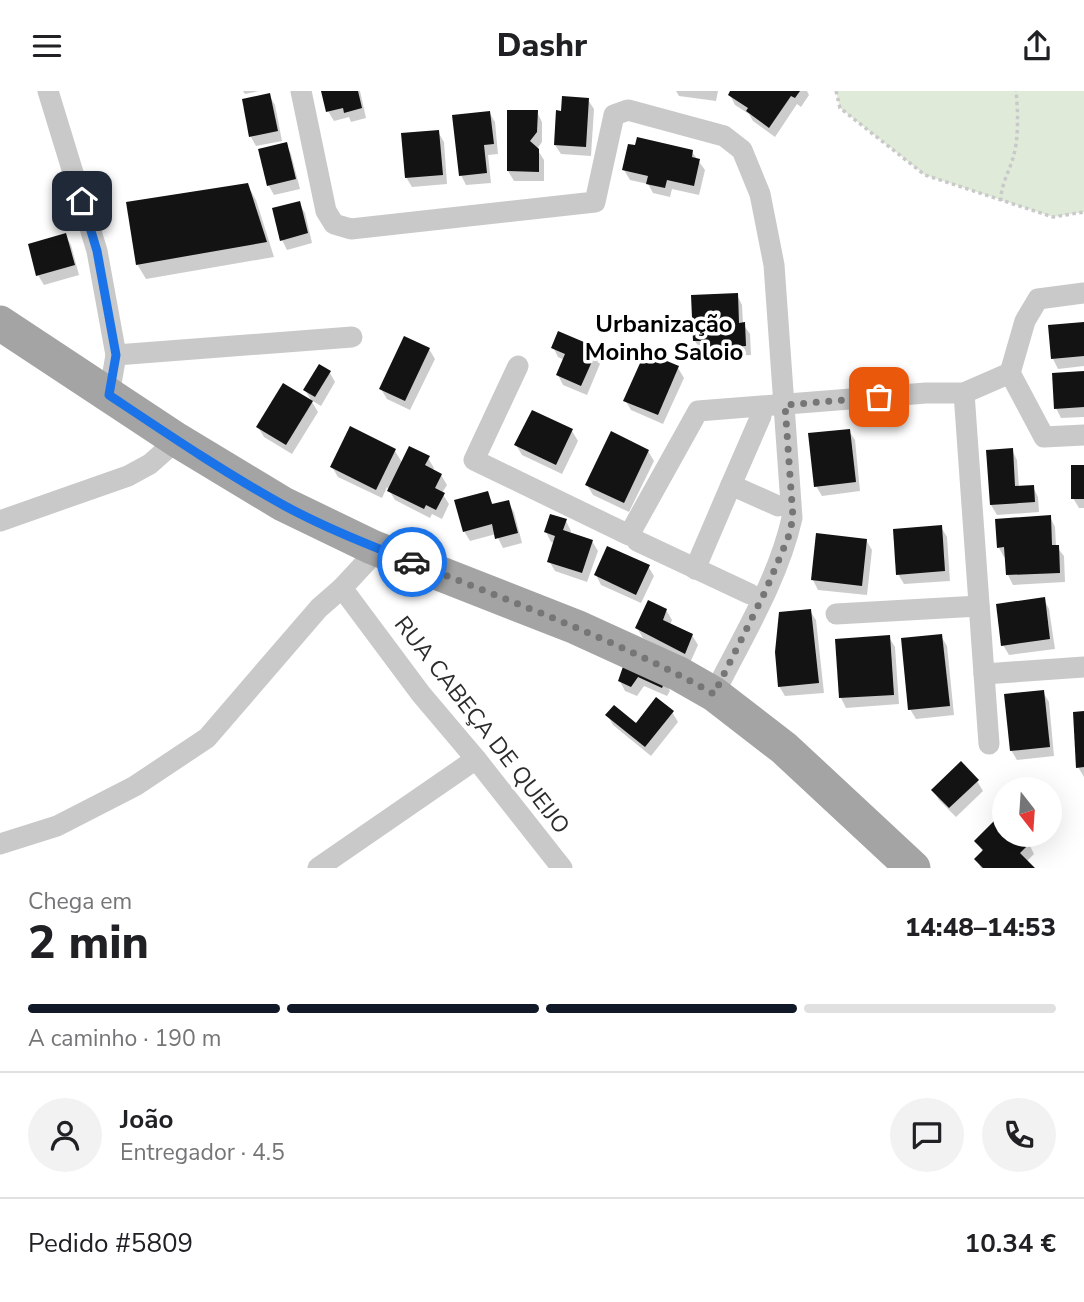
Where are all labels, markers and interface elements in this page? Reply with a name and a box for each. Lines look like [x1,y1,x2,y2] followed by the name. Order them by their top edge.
[497,24,587,67] text: Dashr
[28,27,66,65] icon: menu
[1018,27,1056,65] icon: share
[52,171,112,231] pin
[63,182,101,220] icon: home
[585,308,743,368] district label: Urbanização Moinho Saloio
[849,367,909,427] pin
[860,378,898,416] icon: bag
[377,527,447,597] courier
[393,543,431,581] icon: car
[387,610,577,840] street label: RUA CABEÇA DE QUEIJO
[992,777,1062,847] north arrow
[992,777,1062,847] map controls
[28,886,132,917] text: Chega em
[905,910,1056,945] text: 14:48–14:53
[28,911,149,974] text: 2 min
[28,1023,221,1054] text: A caminho · 190 m
[28,1098,102,1172] button: person
[890,1098,964,1172] button: chat
[982,1098,1056,1172] button: phone
[120,1102,173,1137] text: João
[120,1137,285,1168] text: Entregador · 4.5
[28,1226,193,1261] text: Pedido #5809
[965,1226,1056,1261] text: 10.34 €

